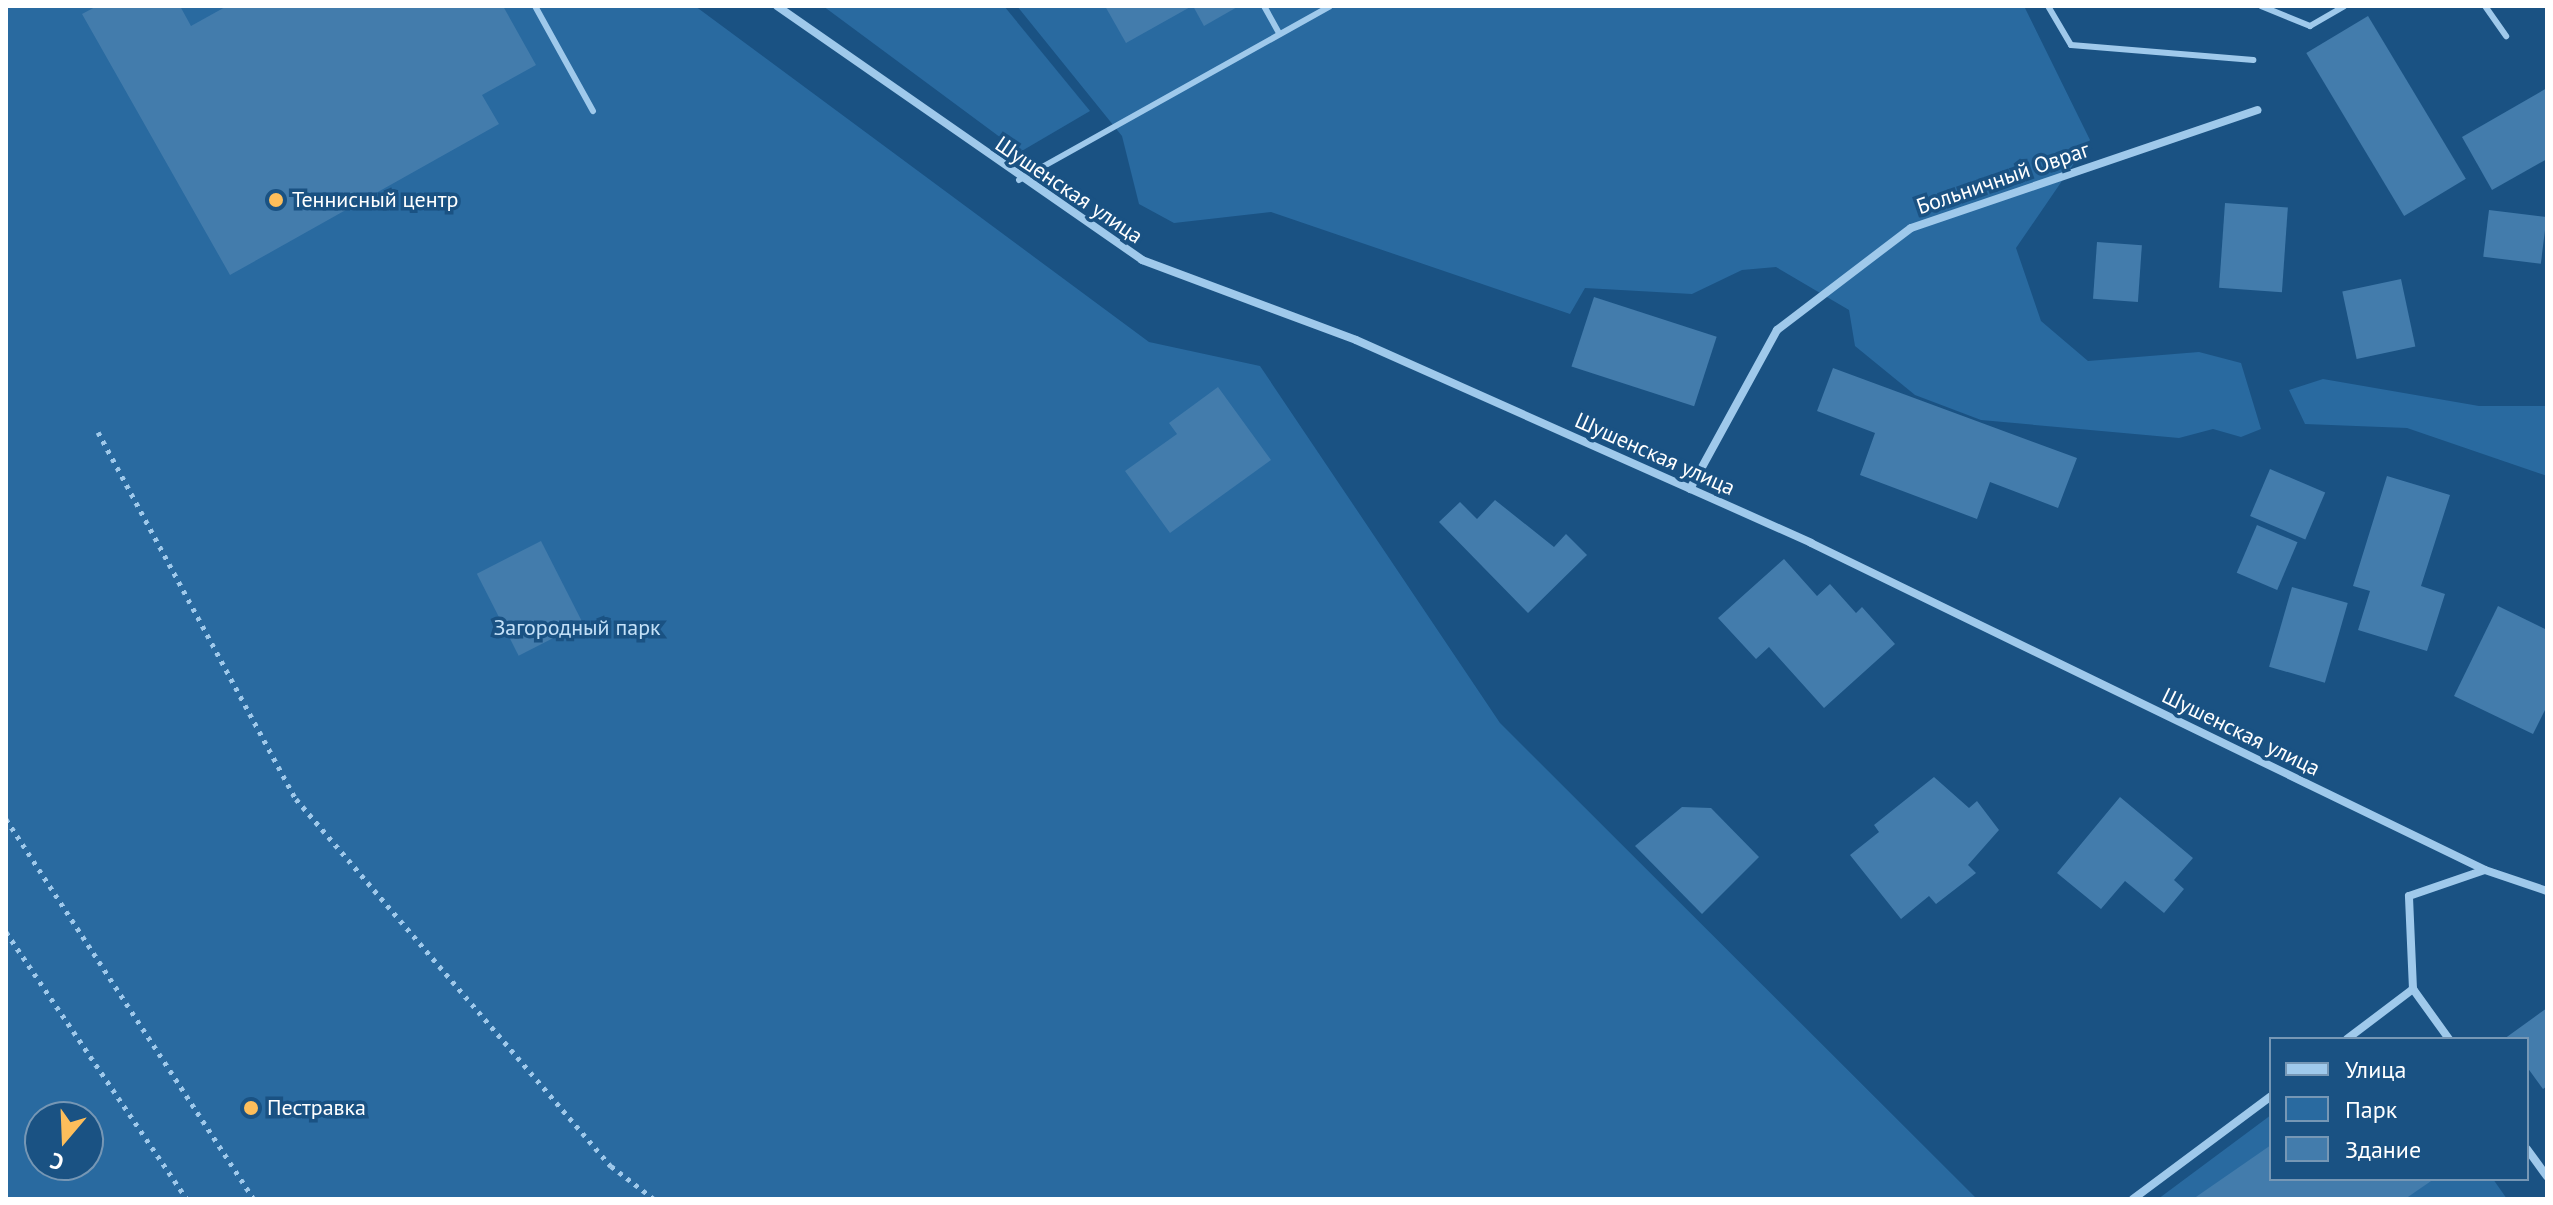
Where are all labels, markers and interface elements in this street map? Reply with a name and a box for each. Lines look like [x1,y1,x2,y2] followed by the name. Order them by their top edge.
[990,131,1148,249] street label: Шушенская улица
[1913,136,2093,220] street label: Больничный Овраг
[292,187,458,213] place label: Теннисный центр
[267,191,285,209] marker: Теннисный центр
[1571,407,1739,501] street label: Шушенская улица
[493,615,661,641] park label: Загородный парк
[2158,682,2324,782] street label: Шушенская улица
[2269,1037,2529,1181] legend
[2345,1054,2406,1085] text: Улица
[2345,1094,2397,1125] text: Парк
[267,1095,366,1121] place label: Пестравка
[242,1099,260,1117] marker: Пестравка
[24,1101,104,1181] north arrow
[2345,1134,2421,1165] text: Здание
[46,1147,67,1177] text: С

